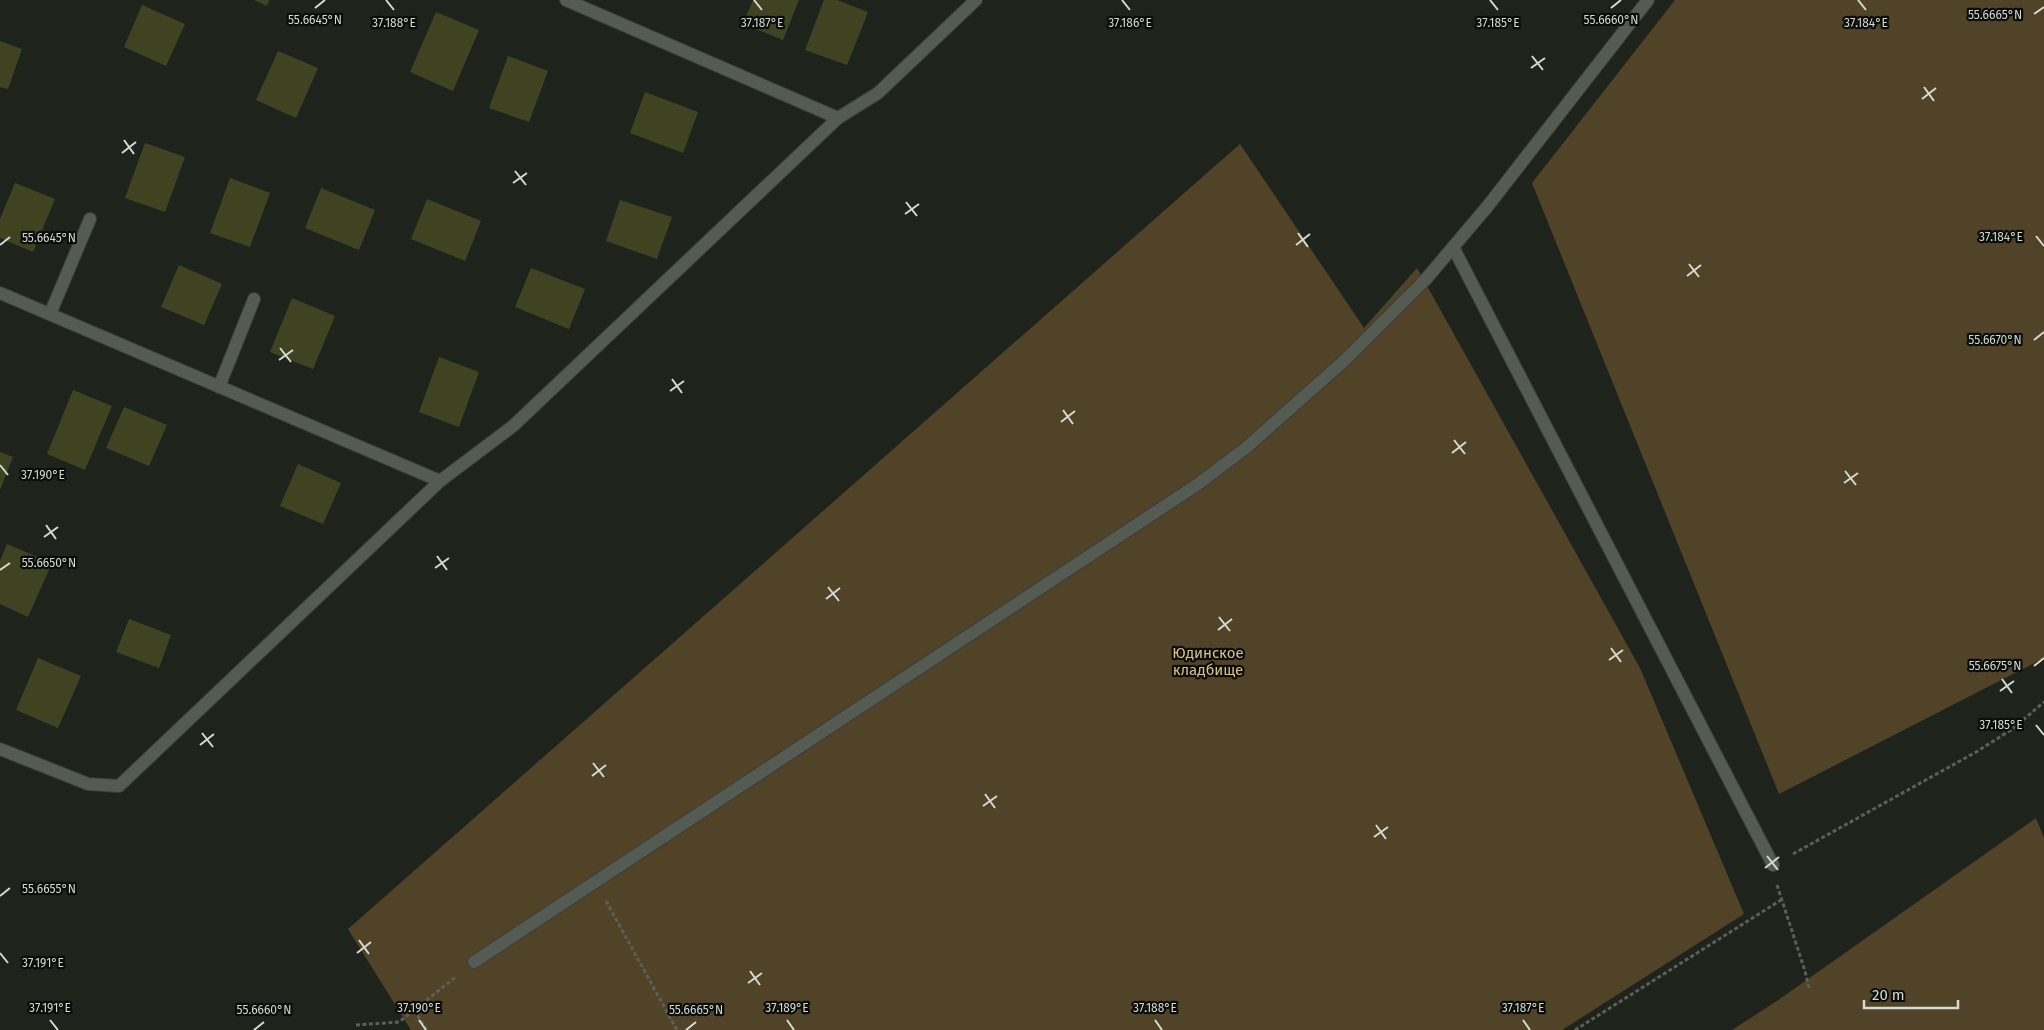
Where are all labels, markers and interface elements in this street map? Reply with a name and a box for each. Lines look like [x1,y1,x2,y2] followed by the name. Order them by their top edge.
[1968,8,2022,22] text: 55.6665°N
[288,13,342,27] text: 55.6645°N
[1583,13,1639,27] text: 55.6660°N
[372,16,416,30] text: 37.188°E
[741,16,783,30] text: 37.187°E
[1108,16,1152,30] text: 37.186°E
[1476,16,1520,30] text: 37.185°E
[1844,16,1888,30] text: 37.184°E
[1979,230,2023,244] text: 37.184°E
[22,231,76,245] text: 55.6645°N
[1968,333,2022,347] text: 55.6670°N
[21,468,65,482] text: 37.190°E
[22,556,76,570] text: 55.6650°N
[1172,644,1244,679] park label: Юдинское кладбище
[1969,659,2021,673] text: 55.6675°N
[1979,718,2023,732] text: 37.185°E
[22,882,76,896] text: 55.6655°N
[22,956,64,970] text: 37.191°E
[1864,978,1958,1010] scale bar
[1872,986,1905,1004] text: 20 m
[29,1001,71,1015] text: 37.191°E
[397,1001,441,1015] text: 37.190°E
[765,1001,809,1015] text: 37.189°E
[1133,1001,1177,1015] text: 37.188°E
[1502,1001,1544,1015] text: 37.187°E
[236,1003,292,1017] text: 55.6660°N
[669,1003,723,1017] text: 55.6665°N

